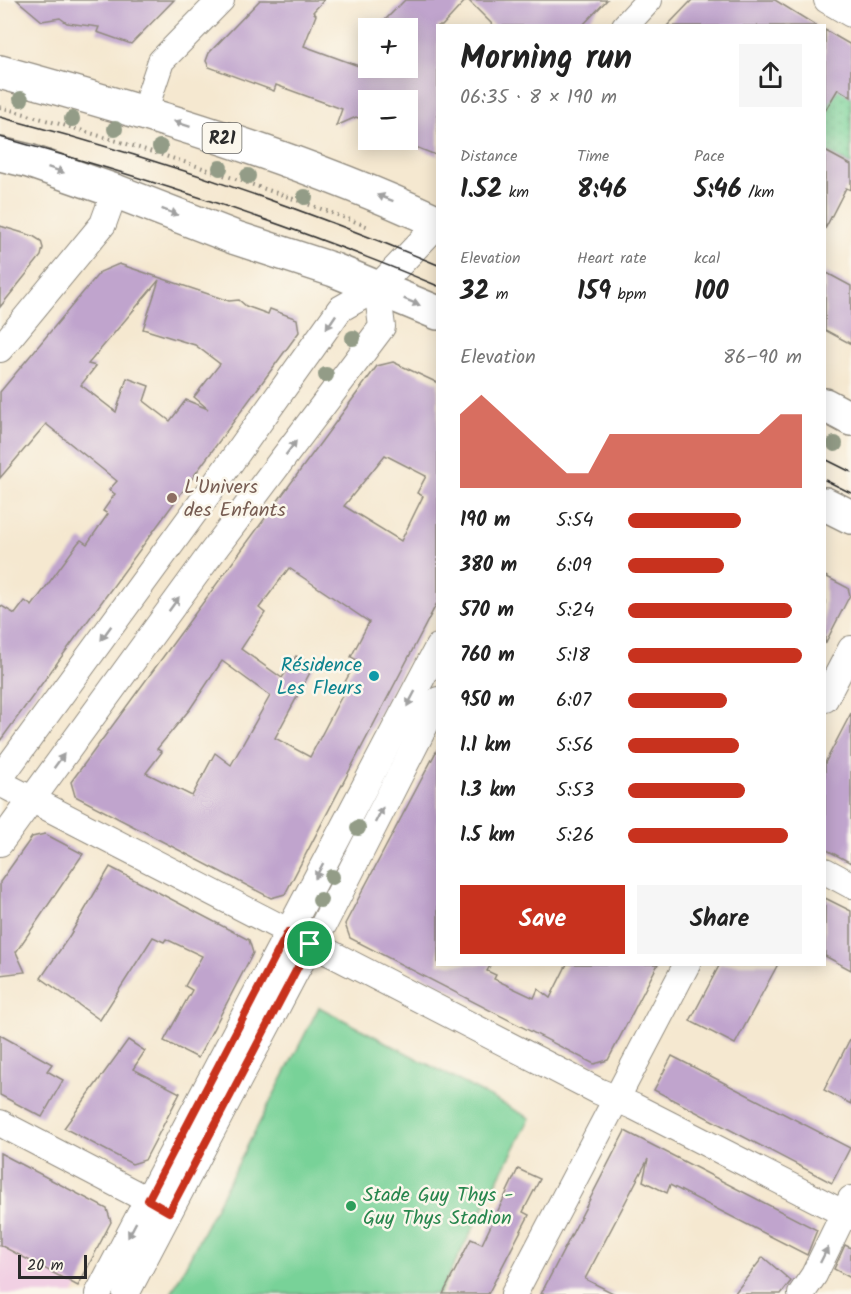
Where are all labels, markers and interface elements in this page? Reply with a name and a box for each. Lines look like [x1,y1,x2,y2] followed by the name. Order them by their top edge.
[358,18,418,150] map controls
[358,18,418,78] button: +
[460,33,632,86] text: Morning run
[739,44,802,107] button: share
[460,82,617,114] text: 06:35 · 8 × 190 m
[358,90,418,150] button: −
[173,119,191,129] one-way arrow
[202,123,242,153] road number: R21
[460,144,518,169] text: Distance
[577,144,609,169] text: Time
[694,144,725,169] text: Pace
[47,166,65,176] one-way arrow
[460,169,502,211] text: 1.52
[577,169,627,211] text: 8:46
[694,169,742,211] text: 5:46
[502,180,529,205] text: km
[742,180,774,205] text: /km
[375,193,393,203] one-way arrow
[161,208,179,217] one-way arrow
[460,246,521,271] text: Elevation
[577,246,647,271] text: Heart rate
[694,246,720,271] text: kcal
[460,271,489,313] text: 32
[577,271,611,313] text: 159
[694,271,729,313] text: 100
[489,282,509,307] text: m
[611,282,646,307] text: bpm
[403,297,421,307] one-way arrow
[325,314,337,330] one-way arrow
[460,342,536,374] text: Elevation
[723,342,802,374] text: 86–90 m
[285,440,297,456] one-way arrow
[184,472,286,527] place label: L'Univers des Enfants
[165,491,179,505] marker: L'Univers des Enfants
[460,505,511,537] text: 190 m
[556,505,593,537] text: 5:54
[460,550,517,582] text: 380 m
[556,550,592,582] text: 6:09
[460,595,514,627] text: 570 m
[556,595,594,627] text: 5:24
[168,597,180,613] one-way arrow
[100,625,112,641] one-way arrow
[460,640,515,672] text: 760 m
[556,640,590,672] text: 5:18
[276,650,362,705] place label: Résidence Les Fleurs
[367,669,381,683] marker: Résidence Les Fleurs
[460,685,515,717] text: 950 m
[556,685,591,717] text: 6:07
[406,691,416,708] one-way arrow
[460,730,511,762] text: 1.1 km
[556,730,594,762] text: 5:56
[53,754,65,770] one-way arrow
[460,775,516,807] text: 1.3 km
[556,775,594,807] text: 5:53
[374,807,384,824] one-way arrow
[460,820,515,852] text: 1.5 km
[556,820,594,852] text: 5:26
[314,863,324,880] one-way arrow
[460,885,625,954] button: Save
[637,885,802,954] button: Share
[284,918,335,969] pin
[293,927,326,960] icon: arrive
[363,1180,514,1235] place label: Stade Guy Thys - Guy Thys Stadion
[344,1199,358,1213] marker: Stade Guy Thys - Guy Thys Stadion
[127,1222,137,1239] one-way arrow
[820,1246,829,1263] one-way arrow
[18,1252,87,1280] scale bar
[27,1253,63,1278] text: 20 m

